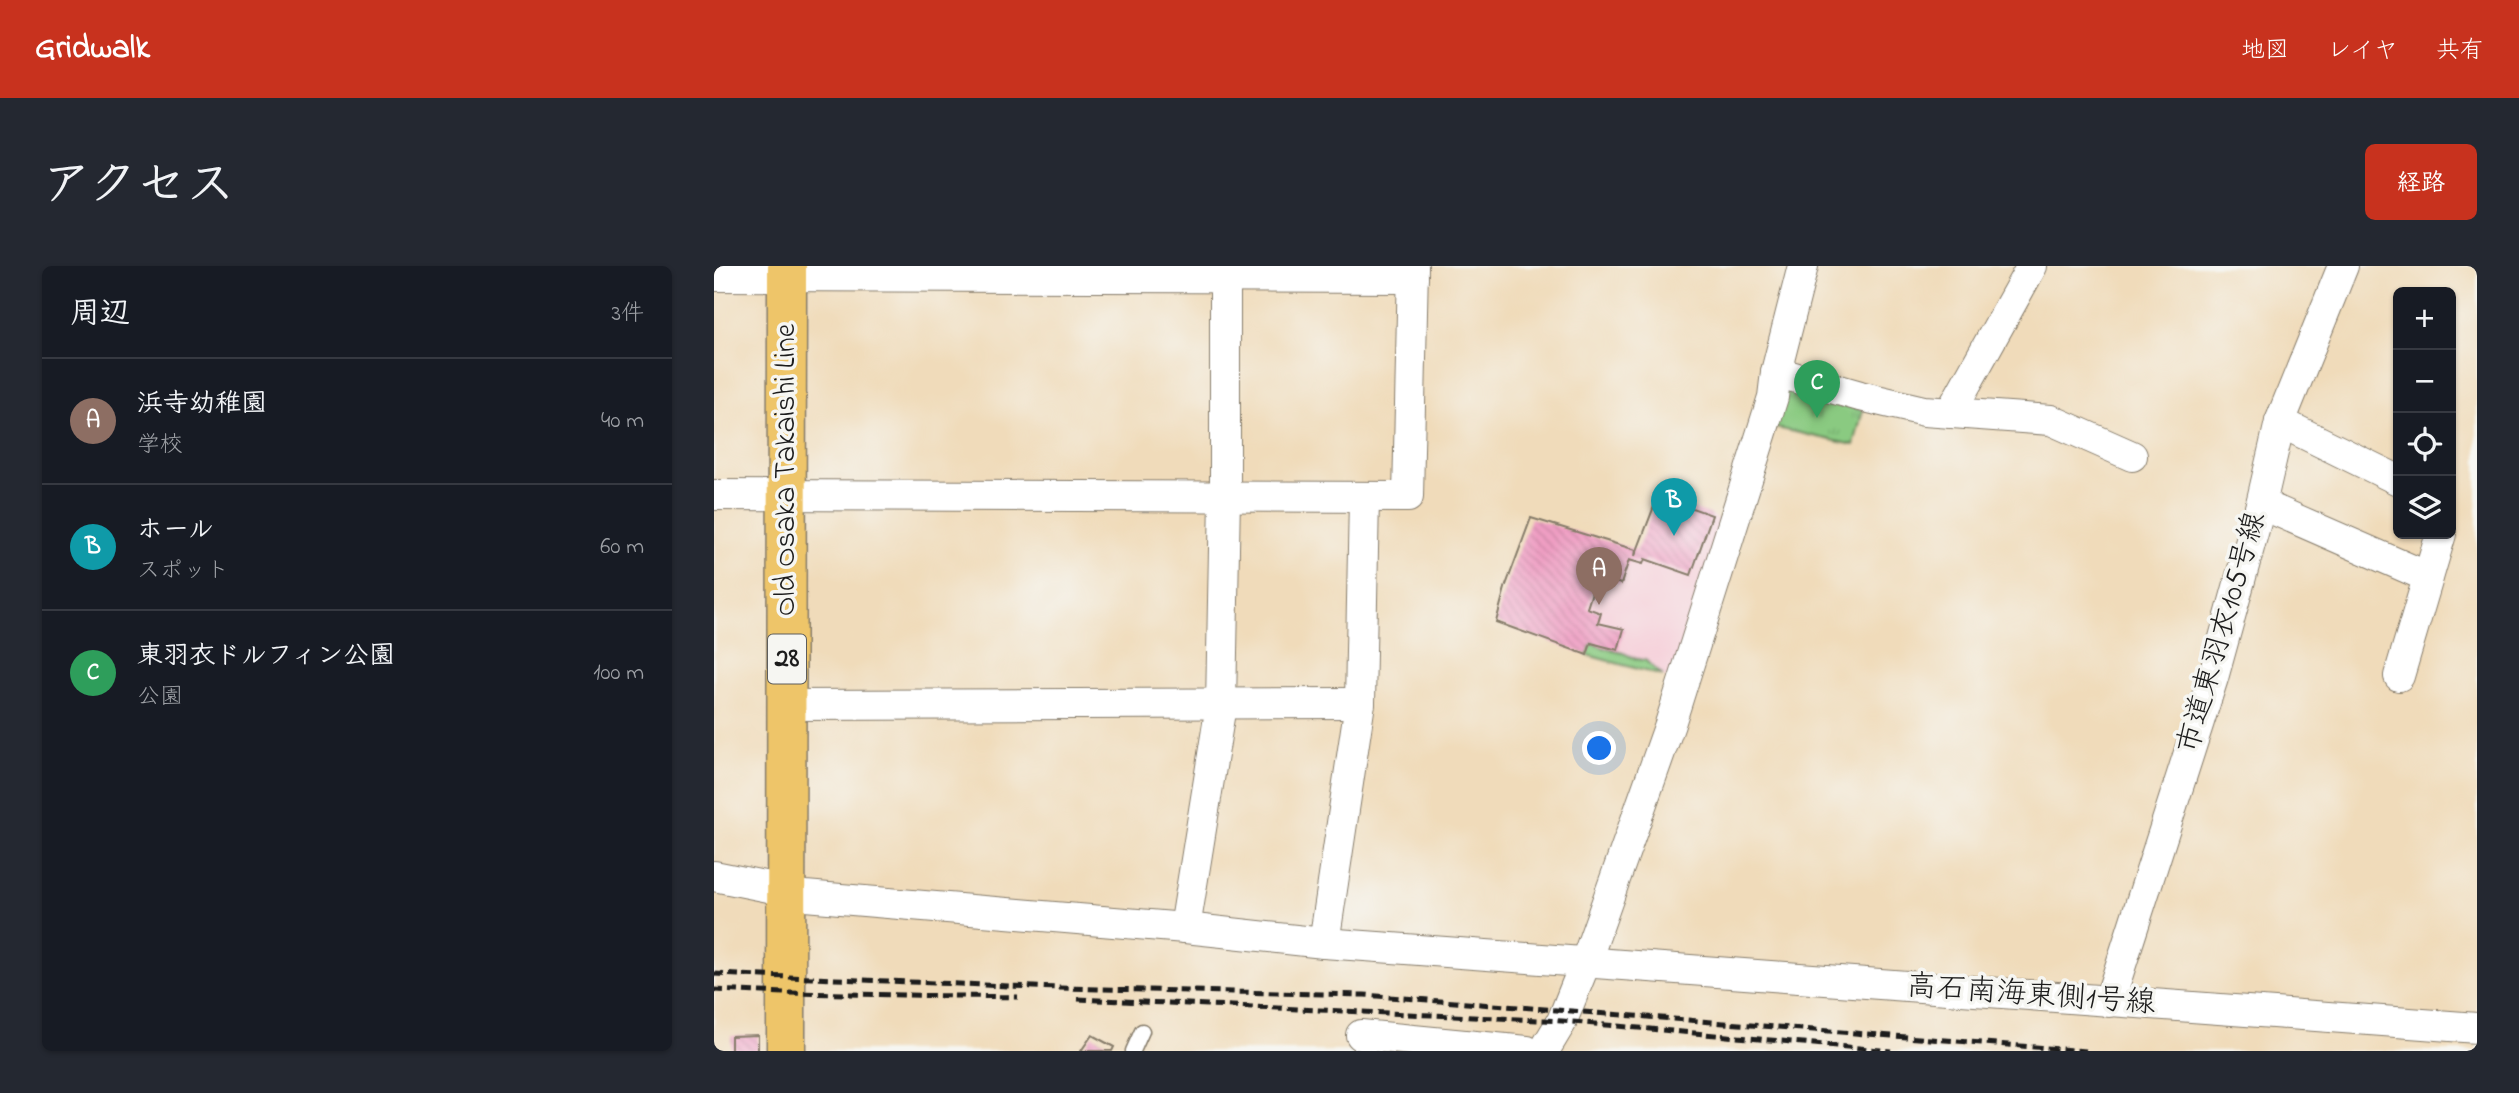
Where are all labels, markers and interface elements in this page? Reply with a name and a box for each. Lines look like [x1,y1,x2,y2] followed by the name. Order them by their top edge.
[35,25,150,73] text: Gridwalk
[2241,34,2289,69] text: 地図
[2327,34,2398,69] text: レイヤ
[2436,34,2484,69] text: 共有
[2365,144,2477,220] button: 経路
[42,151,235,223] text: アクセス
[2393,287,2456,539] map controls
[2393,287,2456,350] button: +
[70,293,130,337] text: 周辺
[612,298,644,331] text: 3件
[765,323,809,616] street label: Old Osaka Takaishi Line
[2393,350,2456,413] button: −
[1794,360,1840,418] pin: C
[137,386,267,424] text: 浜寺幼稚園
[86,405,100,438] text: A
[601,405,644,438] text: 40 m
[2393,413,2456,476] button: locate
[137,429,183,462] text: 学校
[2393,476,2456,539] button: layers
[1651,478,1697,536] pin: B
[2167,507,2279,759] street label: 市道東羽衣105号線
[137,512,214,550] text: ホール
[85,531,101,564] text: B
[600,531,644,564] text: 60 m
[1576,547,1622,605] pin: A
[137,555,229,588] text: スポット
[768,634,806,684] road number: 28
[137,638,395,676] text: 東羽衣ドルフィン公園
[87,657,99,690] text: C
[593,657,644,690] text: 100 m
[137,681,183,714] text: 公園
[1582,731,1616,765] your location
[1905,965,2157,1027] street label: 高石南海東側1号線

